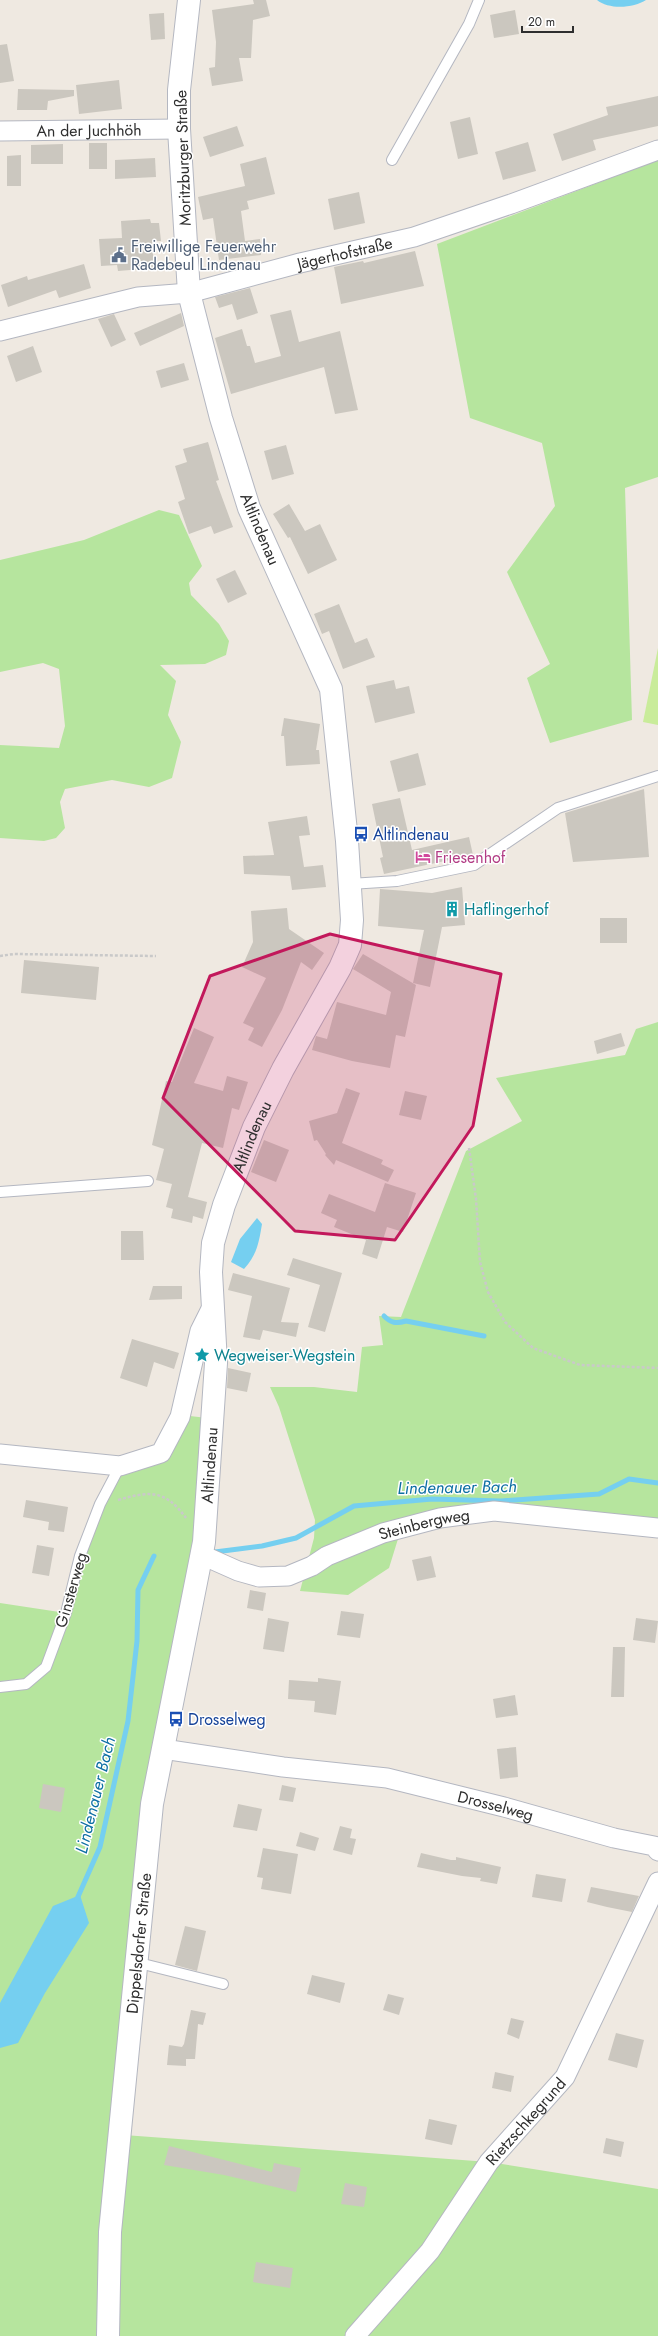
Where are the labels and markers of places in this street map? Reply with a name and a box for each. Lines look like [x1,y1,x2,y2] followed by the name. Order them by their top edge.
[131,235,277,276] place label: Freiwillige Feuerwehr Radebeul Lindenau
[110,246,128,264] public building icon: Freiwillige Feuerwehr Radebeul Lindenau
[373,823,449,846] place label: Altlindenau
[352,825,370,843] bus stop icon: Altlindenau
[435,846,506,869] place label: Friesenhof
[414,848,432,866] hotel icon: Friesenhof
[464,898,549,921] place label: Haflingerhof
[443,900,461,918] building icon: Haflingerhof
[214,1344,356,1367] place label: Wegweiser-Wegstein
[193,1346,211,1364] place icon: Wegweiser-Wegstein
[188,1708,266,1731] place label: Drosselweg
[167,1710,185,1728] bus stop icon: Drosselweg

